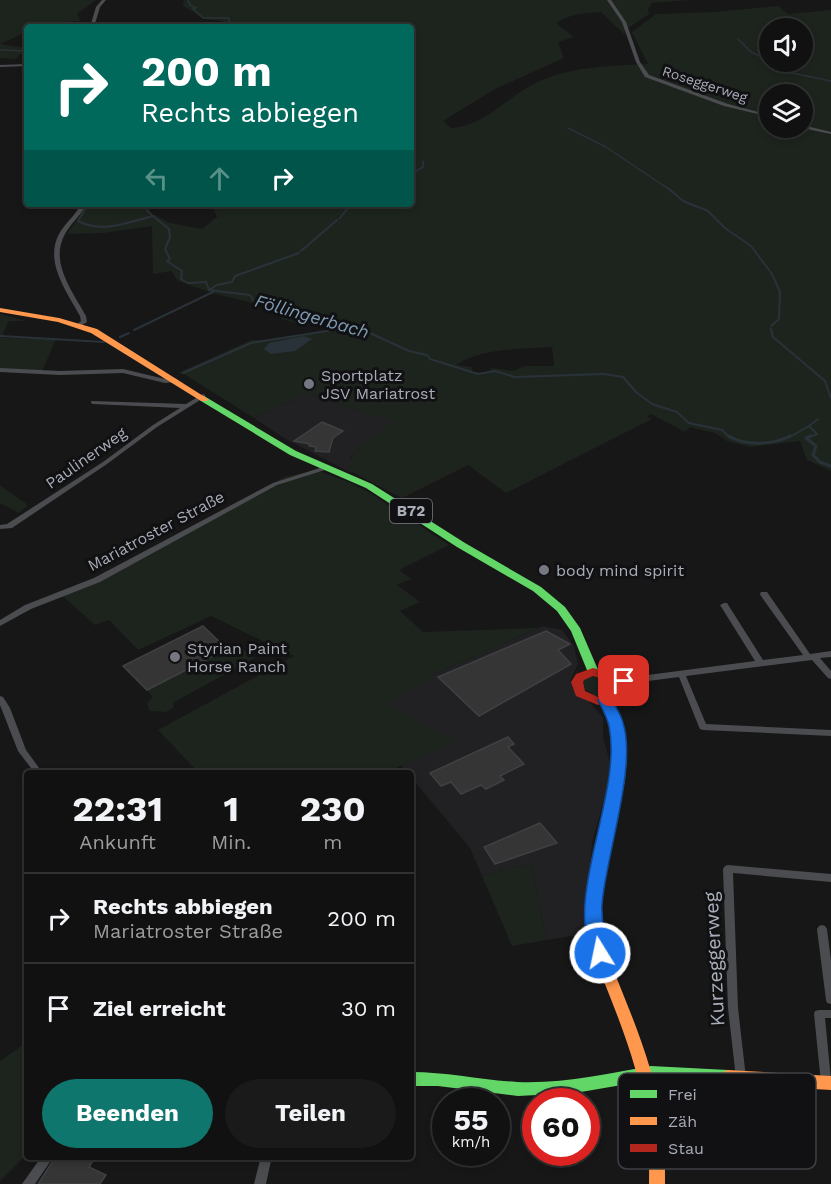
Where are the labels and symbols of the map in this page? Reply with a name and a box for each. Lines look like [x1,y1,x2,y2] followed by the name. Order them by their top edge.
[660,63,750,105] street label: Roseggerweg
[253,290,371,342] water label: Föllingerbach
[321,366,436,403] place label: Sportplatz JSV Mariatrost
[302,377,316,391] marker: Sportplatz JSV Mariatrost
[42,423,130,493] street label: Paulinerweg
[84,487,228,575] street label: Mariatroster Straße
[390,499,432,523] road number: B72
[556,561,684,580] place label: body mind spirit
[537,563,551,577] marker: body mind spirit
[187,639,287,676] place label: Styrian Paint Horse Ranch
[168,650,182,664] marker: Styrian Paint Horse Ranch
[598,655,649,706] pin
[698,891,730,1027] street label: Kurzeggerweg
[568,921,632,985] position arrow
[618,1073,816,1169] legend
[668,1085,697,1104] text: Frei
[522,1088,600,1166] speed limit sign: 60
[668,1112,697,1131] text: Zäh
[668,1139,704,1158] text: Stau

